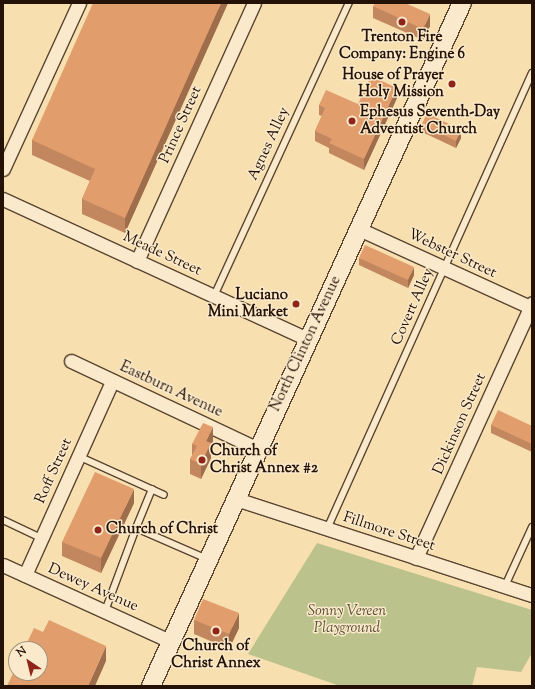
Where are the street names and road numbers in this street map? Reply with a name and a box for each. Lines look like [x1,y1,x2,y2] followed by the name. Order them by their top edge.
[156,84,206,166] street label: Prince Street
[244,105,294,183] street label: Agnes Alley
[405,226,499,282] street label: Webster Street
[120,228,204,280] street label: Meade Street
[388,266,438,348] street label: Covert Alley
[267,273,345,415] street label: North Clinton Avenue
[117,358,225,422] street label: Eastburn Avenue
[430,371,490,477] street label: Dickinson Street
[32,436,76,506] street label: Roff Street
[341,509,437,555] street label: Fillmore Street
[45,560,141,616] street label: Dewey Avenue

